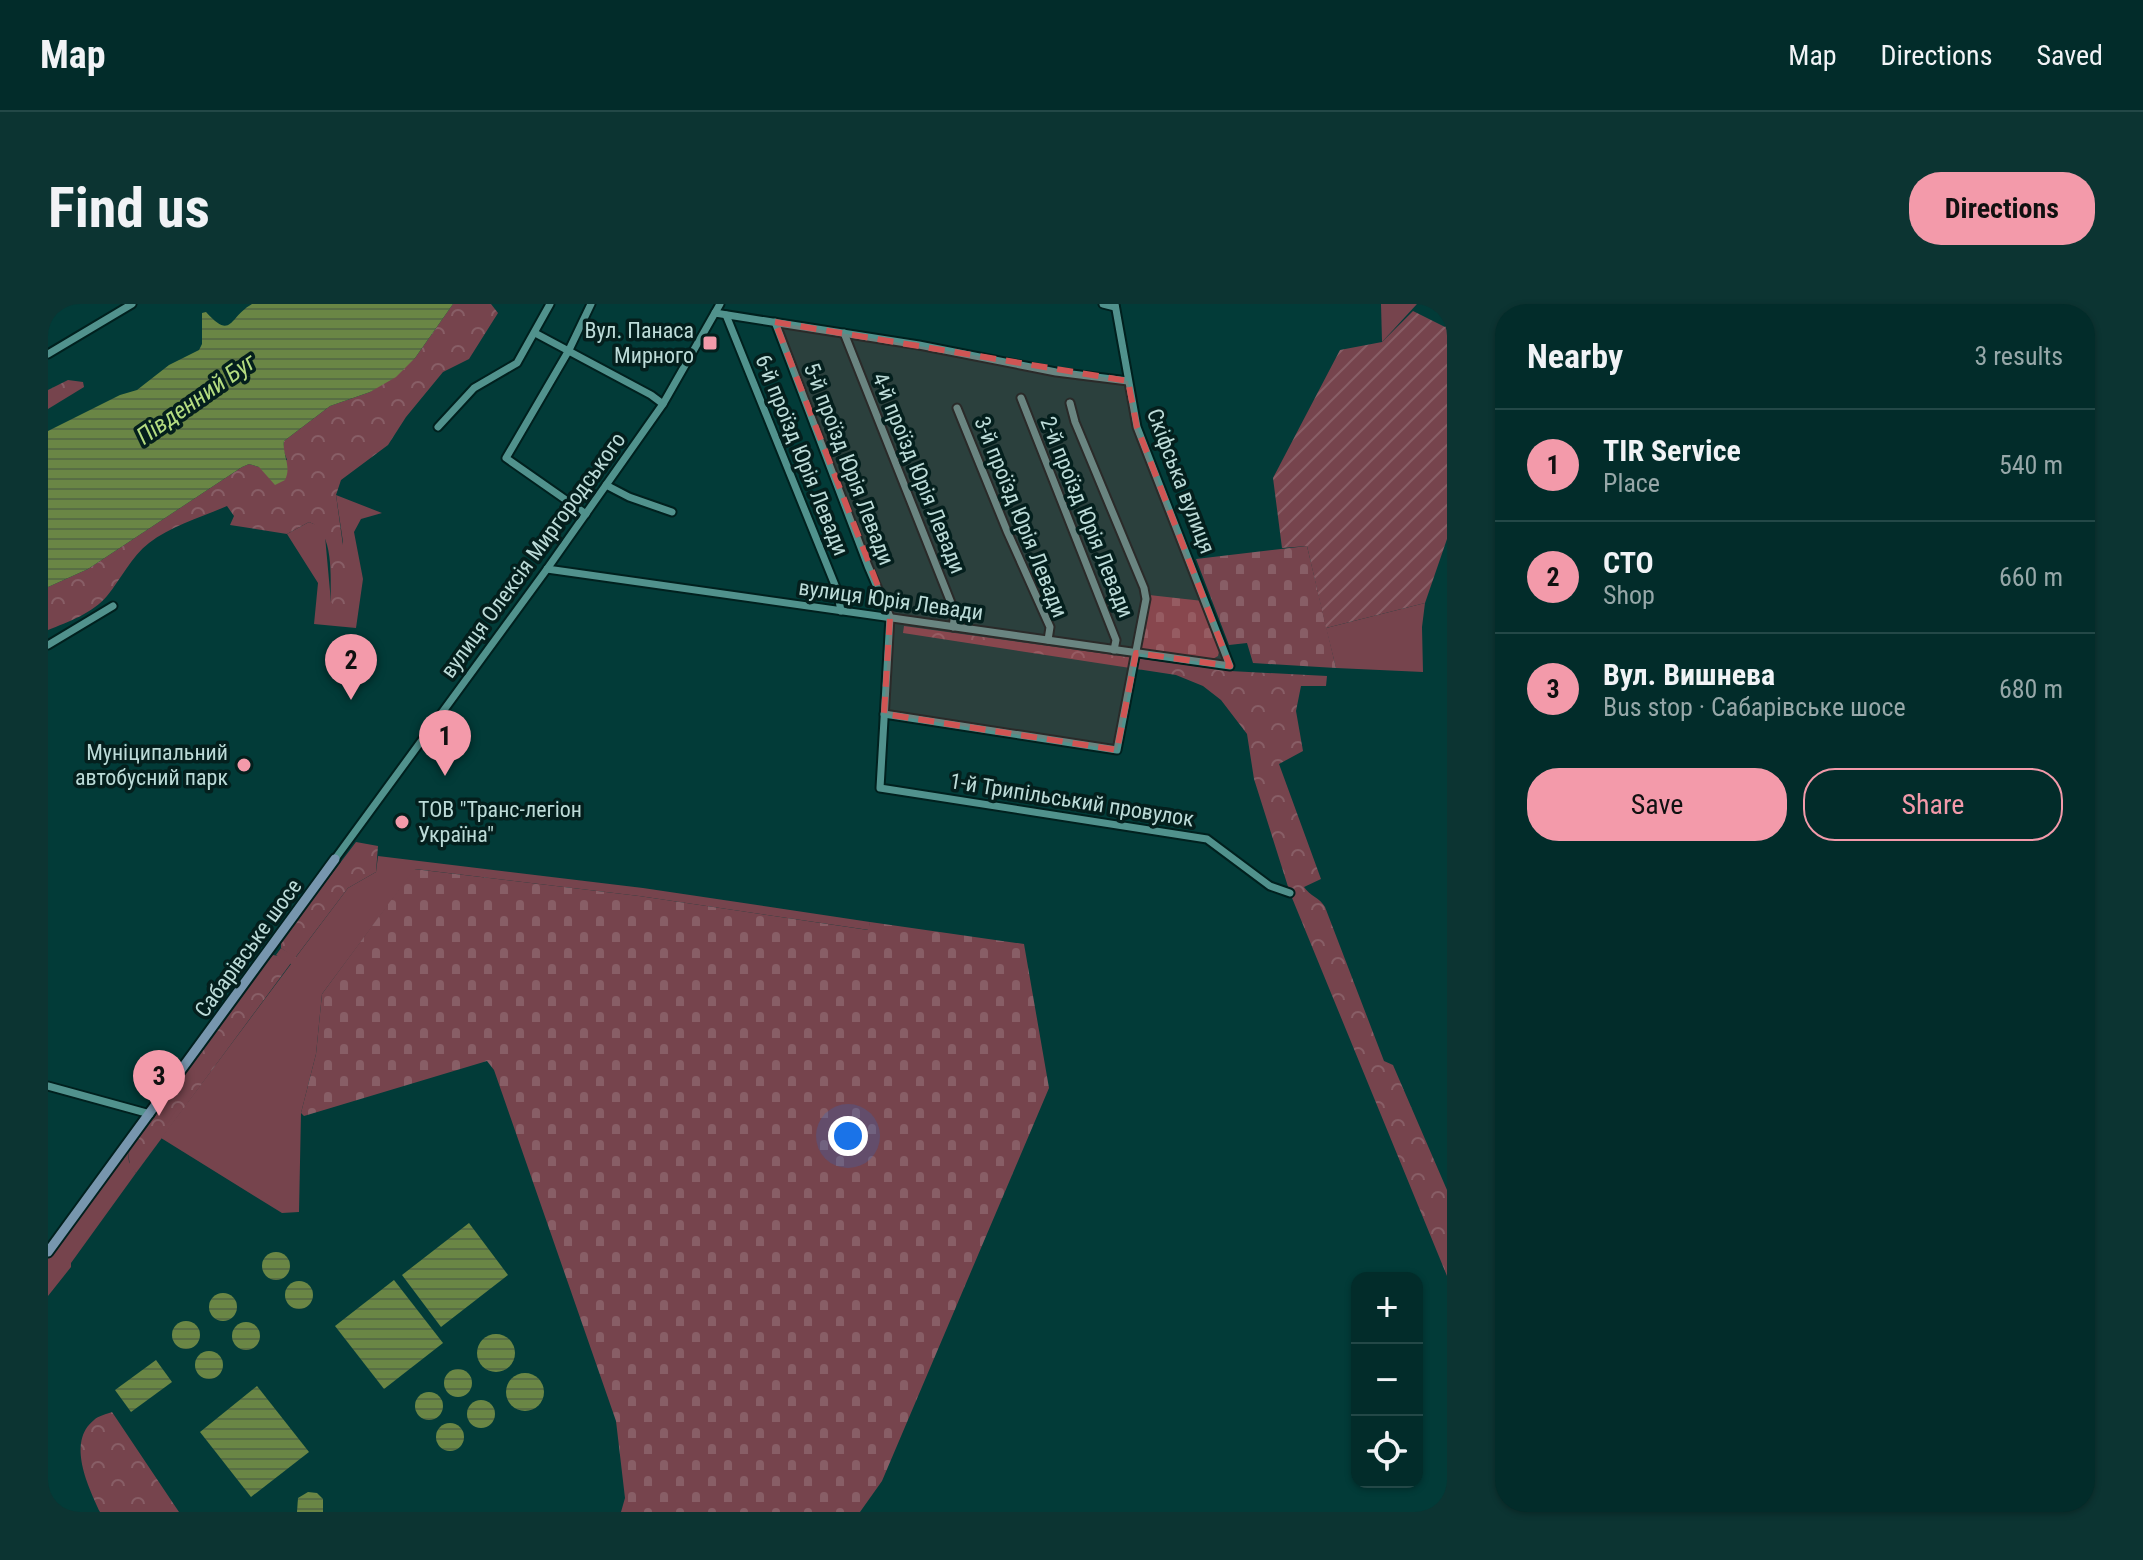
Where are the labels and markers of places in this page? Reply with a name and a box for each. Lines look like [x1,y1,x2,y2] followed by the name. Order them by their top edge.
[585,318,694,368] place label: Вул. Панаса Мирного
[701,334,719,352] marker: Вул. Панаса Мирного
[325,634,377,700] pin: 2
[419,710,471,776] pin: 1
[75,740,228,790] place label: Муніципальний автобусний парк
[235,756,253,774] marker: Муніципальний автобусний парк
[418,797,582,847] place label: ТОВ "Транс-легіон Україна"
[393,813,411,831] marker: ТОВ "Транс-легіон Україна"
[133,1050,185,1116] pin: 3

